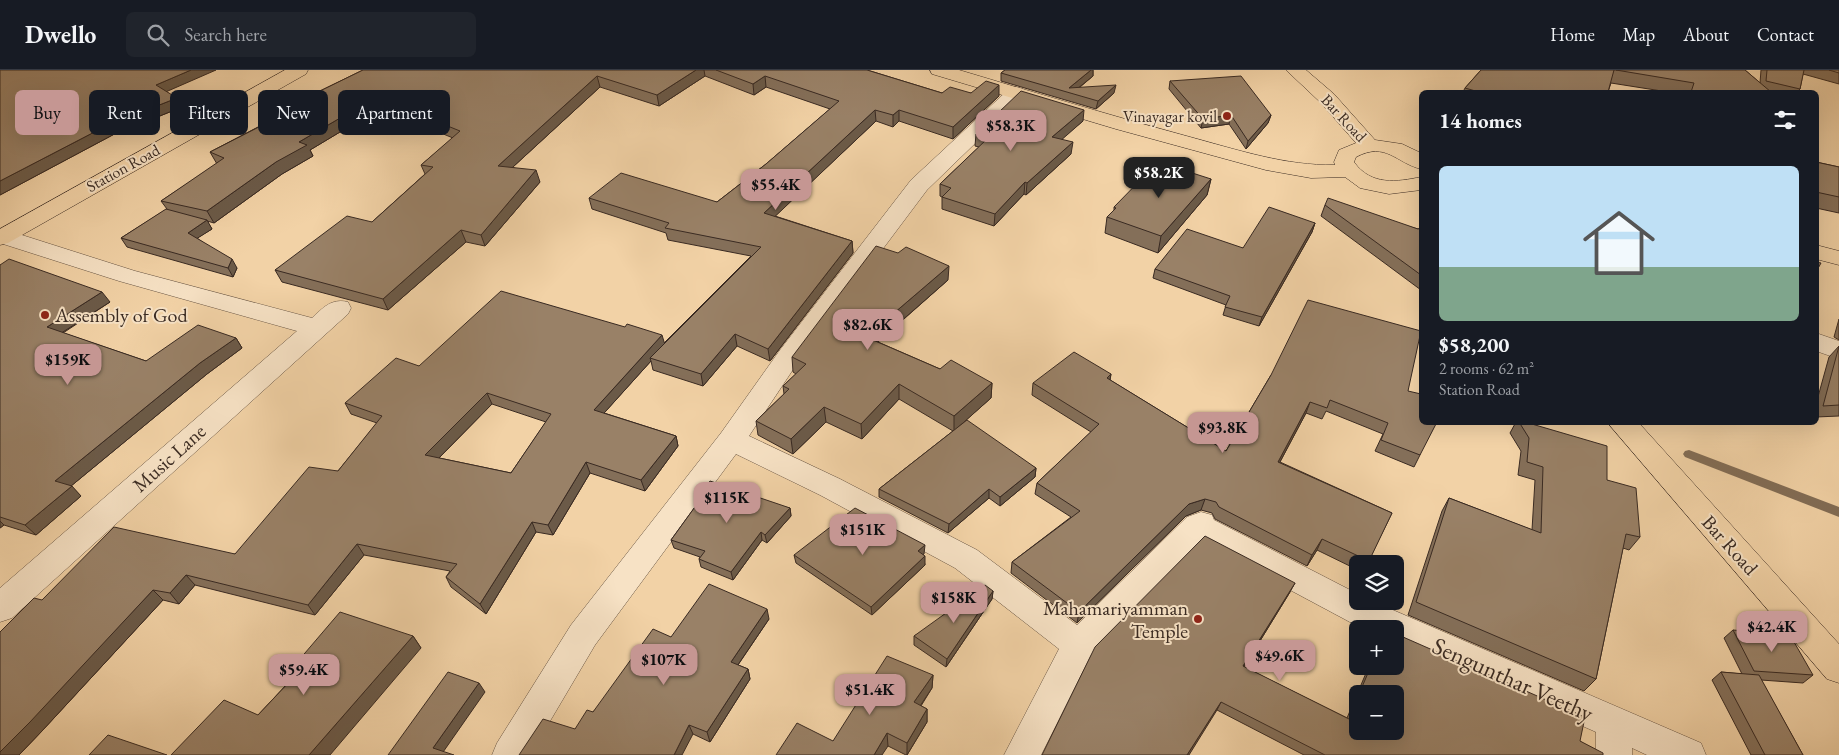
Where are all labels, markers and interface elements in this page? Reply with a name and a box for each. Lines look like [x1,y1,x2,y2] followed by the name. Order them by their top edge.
[126,12,476,57] search box
[25,19,96,50] text: Dwello
[144,21,172,49] icon: search
[184,22,267,47] text: Search here
[1550,23,1595,46] text: Home
[1623,23,1655,46] text: Map
[1683,23,1729,46] text: About
[1757,23,1814,46] text: Contact
[15,90,79,135] chip: Buy
[89,90,160,135] chip: Rent
[170,90,248,135] chip: Filters
[258,90,328,135] chip: New
[338,90,450,135] chip: Apartment
[1317,90,1372,147] street label: Bar Road
[1123,106,1217,127] place label: Vinayagar kovil
[1771,106,1799,134] icon: filters
[1439,107,1522,134] text: 14 homes
[970,109,1052,152] pin: $58.3K
[1221,110,1233,122] marker: Vinayagar kovil
[987,115,1035,136] text: $58.3K
[83,139,164,197] street label: Station Road
[1118,156,1200,199] pin: $58.2K
[1135,162,1183,183] text: $58.2K
[735,168,817,211] pin: $55.4K
[752,174,800,195] text: $55.4K
[1574,198,1664,288] icon: home
[54,302,188,328] place label: Assembly of God
[827,308,909,351] pin: $82.6K
[39,309,51,321] marker: Assembly of God
[844,314,892,335] text: $82.6K
[1439,331,1509,358] text: $58,200
[33,344,103,386] pin: $159K
[46,349,90,370] text: $159K
[1439,358,1534,379] text: 2 rooms · 62 m²
[1439,379,1520,400] text: Station Road
[1182,412,1264,454] pin: $93.8K
[1199,417,1247,438] text: $93.8K
[127,418,211,498] street label: Music Lane
[692,482,762,524] pin: $115K
[705,487,749,508] text: $115K
[1696,509,1764,581] street label: Bar Road
[828,514,898,556] pin: $151K
[841,519,885,540] text: $151K
[1349,555,1404,740] map controls
[1349,555,1404,610] button: layers
[919,582,989,624] pin: $158K
[932,587,976,608] text: $158K
[1043,595,1188,644] place label: Mahamariyamman Temple
[1731,610,1813,653] pin: $42.4K
[1192,613,1204,625] marker: Mahamariyamman Temple
[1748,616,1796,637] text: $42.4K
[1349,620,1404,675] button: +
[1428,630,1599,729] street label: Sengunthar Veethy
[1239,640,1321,682] pin: $49.6K
[629,644,699,686] pin: $107K
[1256,645,1304,666] text: $49.6K
[642,649,686,670] text: $107K
[263,654,345,696] pin: $59.4K
[280,659,328,680] text: $59.4K
[829,674,911,716] pin: $51.4K
[846,679,894,700] text: $51.4K
[1349,685,1404,740] button: −

